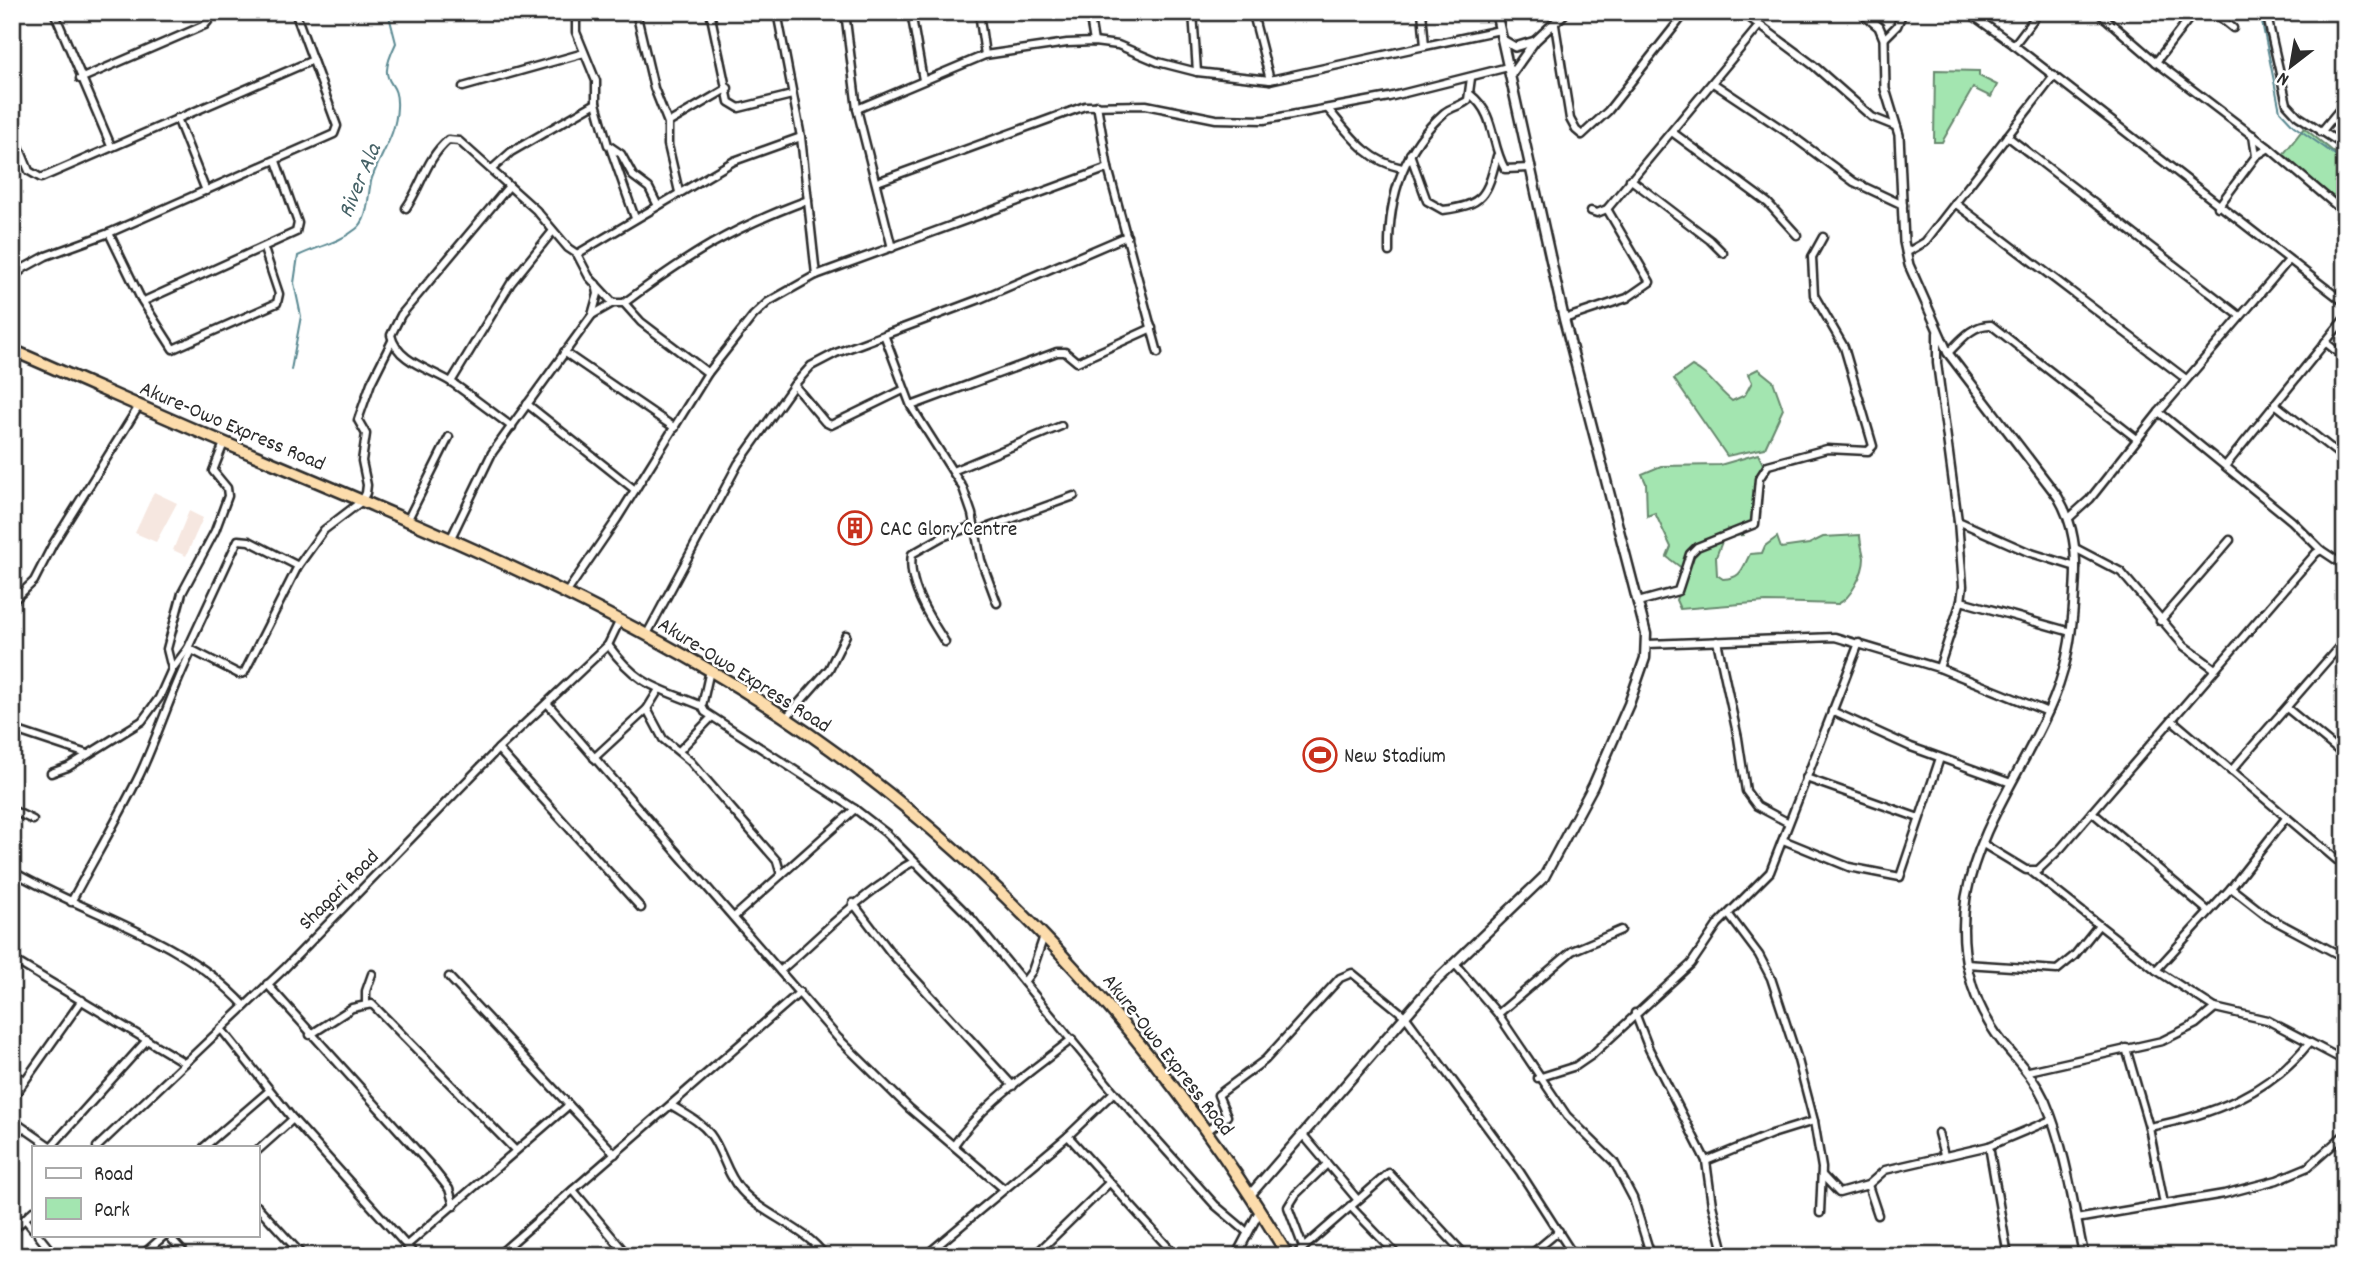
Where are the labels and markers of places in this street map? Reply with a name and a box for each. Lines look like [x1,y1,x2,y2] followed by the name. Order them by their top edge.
[836,509,874,547] building icon: CAC Glory Centre
[880,516,1017,546] place label: CAC Glory Centre
[1301,736,1339,774] sports icon: New Stadium
[1344,743,1446,773] place label: New Stadium

